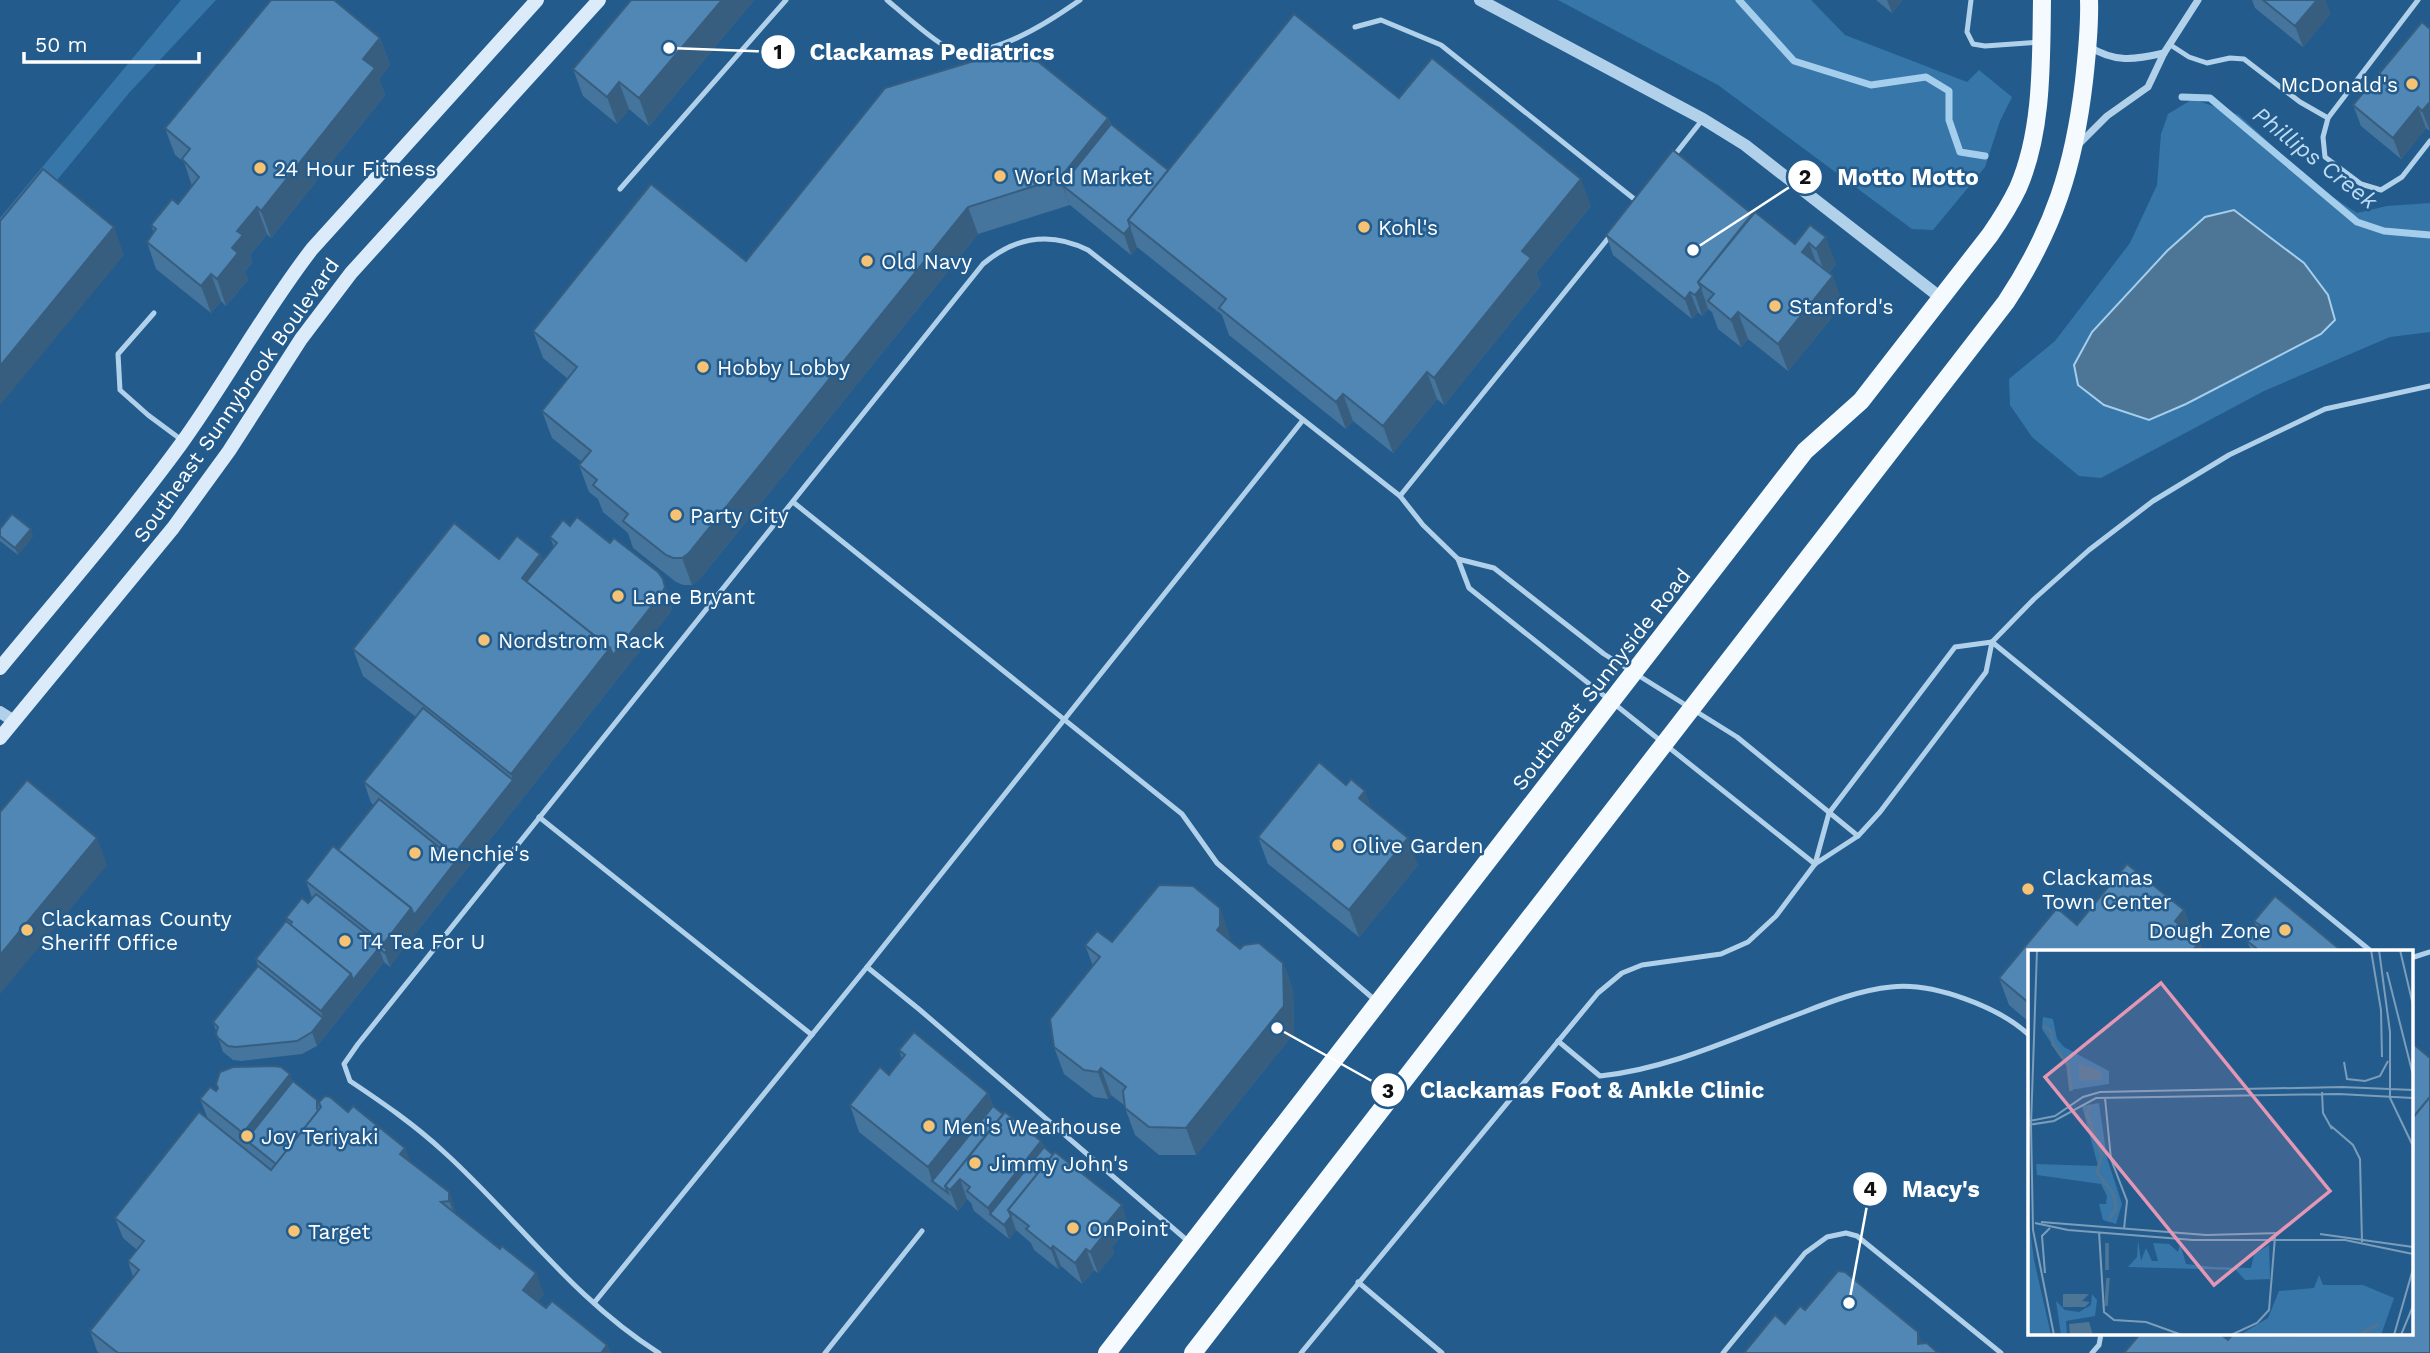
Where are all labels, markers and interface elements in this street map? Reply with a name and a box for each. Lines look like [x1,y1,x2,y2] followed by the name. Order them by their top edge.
[24,21,200,65] scale bar
[761,30,1069,74] callout: Clackamas Pediatrics
[35,32,87,57] text: 50 m
[773,39,783,64] text: 1
[809,39,1055,66] text: Clackamas Pediatrics
[2281,72,2398,97] place label: McDonald's
[2404,76,2420,92] marker: McDonald's
[2248,101,2384,216] water label: Phillips Creek
[1788,155,1993,199] callout: Motto Motto
[274,156,436,181] place label: 24 Hour Fitness
[252,160,268,176] marker: 24 Hour Fitness
[1014,164,1152,189] place label: World Market
[1799,164,1811,189] text: 2
[1837,164,1979,191] text: Motto Motto
[992,168,1008,184] marker: World Market
[1378,215,1438,240] place label: Kohl's
[1356,219,1372,235] marker: Kohl's
[881,249,972,274] place label: Old Navy
[128,253,344,547] street label: Southeast Sunnybrook Boulevard
[859,253,875,269] marker: Old Navy
[1789,294,1894,319] place label: Stanford's
[1767,298,1783,314] marker: Stanford's
[717,355,850,380] place label: Hobby Lobby
[695,359,711,375] marker: Hobby Lobby
[690,503,789,528] place label: Party City
[668,507,684,523] marker: Party City
[1507,563,1695,795] street label: Southeast Sunnyside Road
[632,584,755,609] place label: Lane Bryant
[610,588,626,604] marker: Lane Bryant
[498,628,665,653] place label: Nordstrom Rack
[476,632,492,648] marker: Nordstrom Rack
[1352,833,1484,858] place label: Olive Garden
[1330,837,1346,853] marker: Olive Garden
[429,841,530,866] place label: Menchie's
[407,845,423,861] marker: Menchie's
[2042,865,2172,914] place label: Clackamas Town Center
[2020,881,2036,897] marker: Clackamas Town Center
[41,906,232,955] place label: Clackamas County Sheriff Office
[2149,918,2271,943] place label: Dough Zone
[19,922,35,938] marker: Clackamas County Sheriff Office
[2277,922,2293,938] marker: Dough Zone
[359,929,485,954] place label: T4 Tea For U
[337,933,353,949] marker: T4 Tea For U
[2028,950,2412,1336] inset map
[1371,1068,1778,1112] callout: Clackamas Foot & Ankle Clinic
[1420,1077,1764,1104] text: Clackamas Foot & Ankle Clinic
[1382,1078,1394,1103] text: 3
[943,1114,1122,1139] place label: Men's Wearhouse
[921,1118,937,1134] marker: Men's Wearhouse
[261,1124,379,1149] place label: Joy Teriyaki
[239,1128,255,1144] marker: Joy Teriyaki
[989,1151,1129,1176] place label: Jimmy John's
[967,1155,983,1171] marker: Jimmy John's
[1853,1167,1993,1211] callout: Macy's
[1863,1176,1877,1201] text: 4
[1902,1176,1980,1203] text: Macy's
[1087,1216,1168,1241] place label: OnPoint
[308,1219,370,1244] place label: Target
[1065,1220,1081,1236] marker: OnPoint
[286,1223,302,1239] marker: Target

